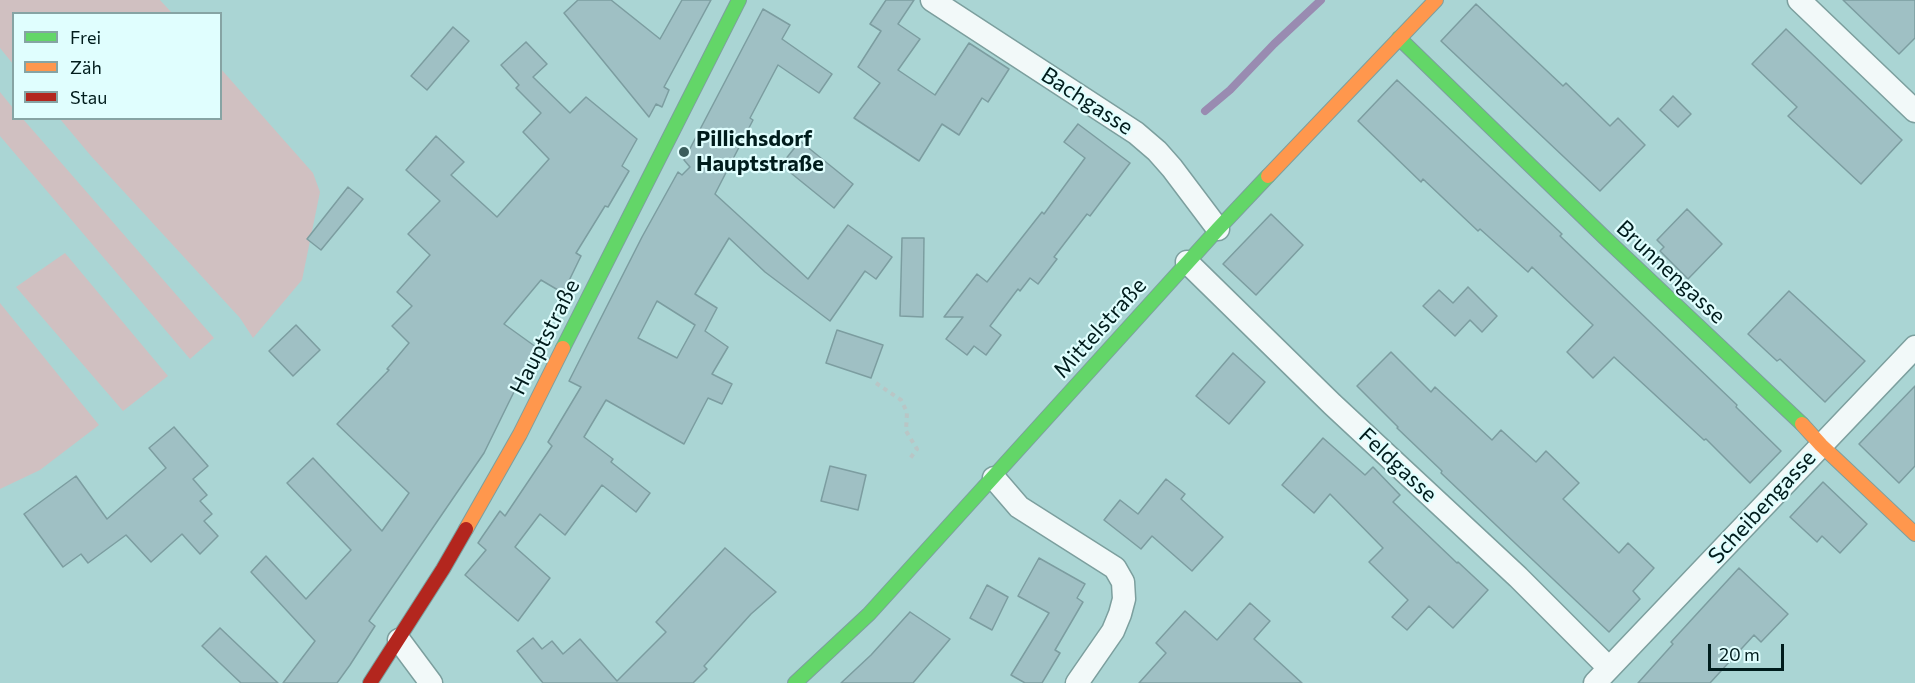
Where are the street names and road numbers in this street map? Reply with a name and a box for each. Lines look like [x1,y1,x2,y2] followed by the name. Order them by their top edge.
[1036,62,1138,140] street label: Bachgasse
[1611,215,1731,329] street label: Brunnengasse
[1048,272,1152,384] street label: Mittelstraße
[505,275,585,399] street label: Hauptstraße
[1354,422,1442,508] street label: Feldgasse
[1703,445,1821,569] street label: Scheibengasse

